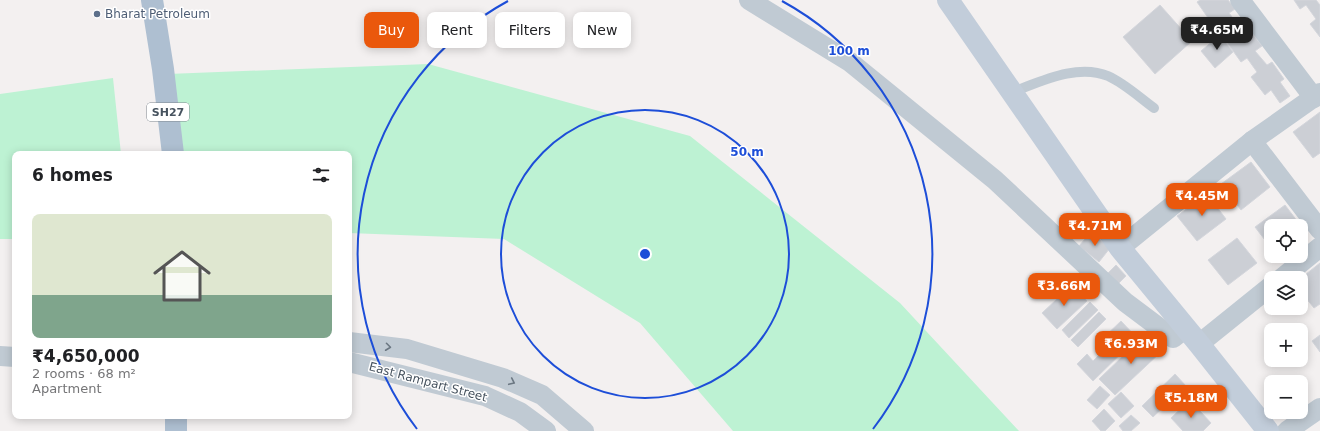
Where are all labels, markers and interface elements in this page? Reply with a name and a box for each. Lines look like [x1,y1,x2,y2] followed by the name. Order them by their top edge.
[105,7,210,21] place label: Bharat Petroleum
[92,9,102,19] marker: Bharat Petroleum
[364,12,419,48] chip: Buy
[427,12,487,48] chip: Rent
[495,12,565,48] chip: Filters
[573,12,631,48] chip: New
[1184,17,1250,51] pin: ₹4.65M
[1190,22,1244,37] text: ₹4.65M
[828,44,870,58] text: 100 m
[147,103,189,121] road number: SH27
[730,145,764,159] text: 50 m
[310,164,332,186] icon: filters
[32,165,113,185] text: 6 homes
[1169,183,1235,217] pin: ₹4.45M
[1175,188,1229,203] text: ₹4.45M
[1062,213,1128,247] pin: ₹4.71M
[1068,218,1122,233] text: ₹4.71M
[1264,219,1308,419] map controls
[1264,219,1308,263] button: locate
[146,240,218,312] icon: home
[638,247,652,261] centre of rings
[1264,271,1308,315] button: layers
[1031,273,1097,307] pin: ₹3.66M
[1037,278,1091,293] text: ₹3.66M
[1264,323,1308,367] button: +
[1098,331,1164,365] pin: ₹6.93M
[1104,336,1158,351] text: ₹6.93M
[385,342,391,351] one-way arrow
[32,346,140,366] text: ₹4,650,000
[367,359,489,405] street label: East Rampart Street
[32,366,136,381] text: 2 rooms · 68 m²
[1264,375,1308,419] button: −
[508,377,516,385] one-way arrow
[32,381,102,396] text: Apartment
[1158,385,1224,419] pin: ₹5.18M
[1164,390,1218,405] text: ₹5.18M

